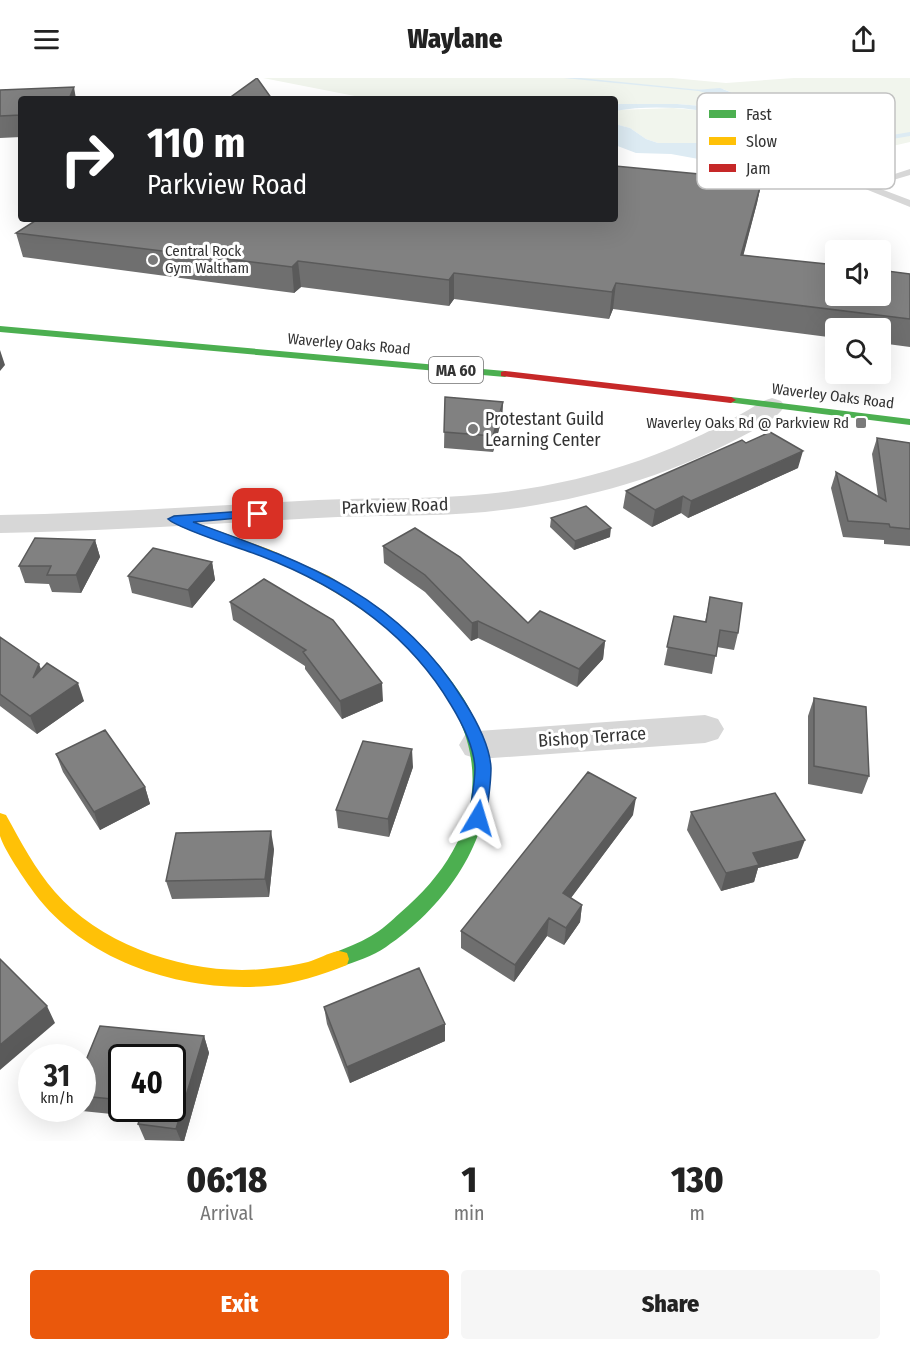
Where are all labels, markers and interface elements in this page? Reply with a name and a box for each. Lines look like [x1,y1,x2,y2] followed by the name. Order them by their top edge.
[30,23,63,56] icon: menu
[407,23,503,55] text: Waylane
[847,23,880,56] icon: share
[697,93,895,189] legend
[746,105,773,124] text: Fast
[147,118,246,168] text: 110 m
[48,120,126,198] icon: right
[746,132,777,151] text: Slow
[746,159,771,178] text: Jam
[147,169,307,201] text: Parkview Road
[825,240,891,384] map controls
[825,240,891,306] button: sound
[165,242,249,277] place label: Central Rock Gym Waltham
[146,253,160,267] marker: Central Rock Gym Waltham
[825,318,891,384] button: search
[287,330,411,358] street label: Waverley Oaks Road
[429,357,483,383] road number: MA 60
[771,380,895,412] street label: Waverley Oaks Road
[485,408,604,451] place label: Protestant Guild Learning Center
[646,414,849,432] place label: Waverley Oaks Rd @ Parkview Rd
[854,416,868,430] marker: Waverley Oaks Rd @ Parkview Rd
[466,422,480,436] marker: Protestant Guild Learning Center
[232,488,283,539] pin
[341,493,449,519] street label: Parkview Road
[241,497,274,530] icon: arrive
[537,722,647,752] street label: Bishop Terrace
[446,786,510,850] position arrow
[108,1044,186,1122] speed limit sign: 40
[44,1058,70,1094] text: 31
[40,1089,74,1107] text: km/h
[186,1158,267,1202] text: 06:18
[461,1158,477,1202] text: 1
[671,1158,724,1202] text: 130
[200,1201,253,1225] text: Arrival
[454,1201,485,1225] text: min
[690,1201,705,1225] text: m
[30,1270,449,1339] button: Exit
[461,1270,880,1339] button: Share

